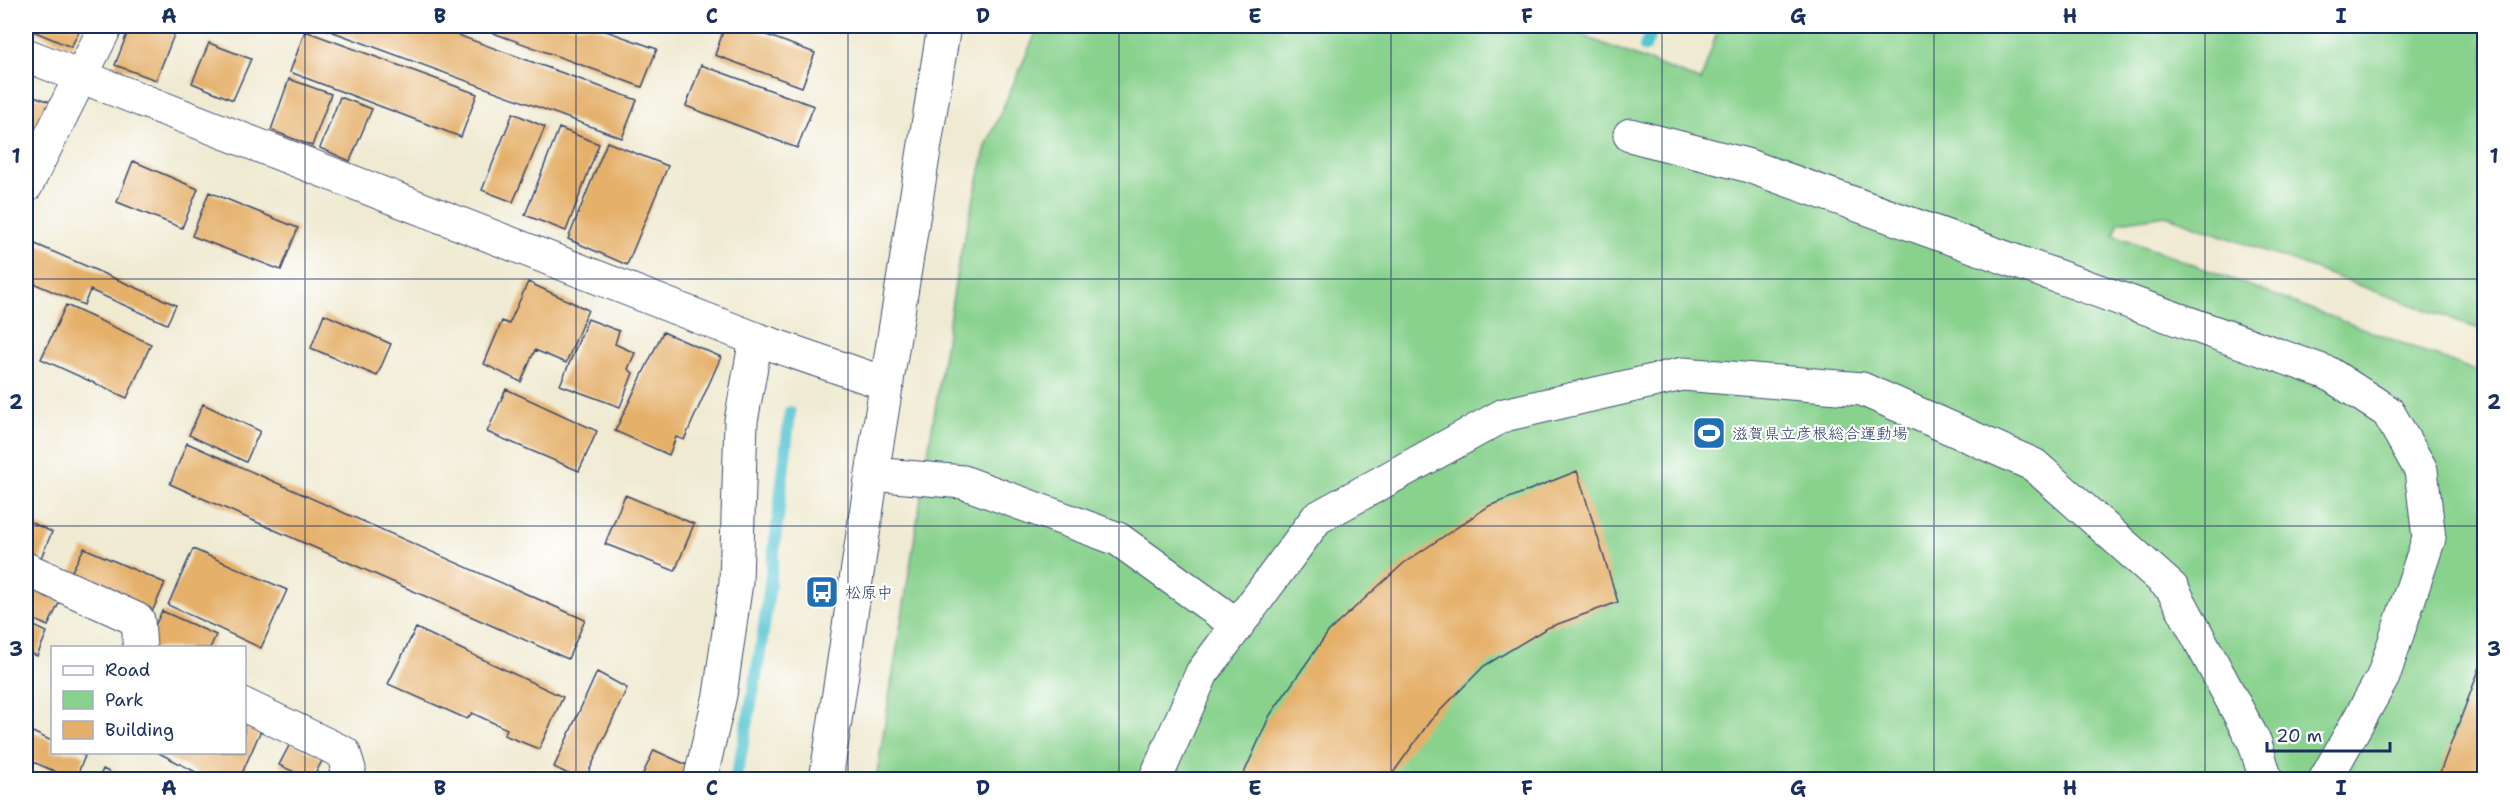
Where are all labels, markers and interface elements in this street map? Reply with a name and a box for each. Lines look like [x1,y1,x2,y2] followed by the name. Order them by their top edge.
[161,3,177,29] text: A
[434,3,446,29] text: B
[706,3,718,29] text: C
[976,3,990,29] text: D
[1248,3,1262,29] text: E
[1521,3,1533,29] text: F
[1790,3,1806,29] text: G
[2063,3,2077,29] text: H
[2335,3,2347,29] text: I
[11,143,21,169] text: 1
[2489,143,2499,169] text: 1
[9,389,23,415] text: 2
[2487,389,2501,415] text: 2
[1691,415,1727,451] sports icon: 滋賀県立彦根総合運動場
[1732,423,1908,444] place label: 滋賀県立彦根総合運動場
[804,574,840,610] bus stop icon: 松原中
[845,582,893,603] place label: 松原中
[9,636,23,662] text: 3
[2487,636,2501,662] text: 3
[51,646,246,754] legend
[105,658,150,682] text: Road
[105,688,144,712] text: Park
[2267,715,2390,753] scale bar
[105,718,174,742] text: Building
[2276,724,2322,748] text: 20 m
[161,775,177,801] text: A
[434,775,446,801] text: B
[706,775,718,801] text: C
[976,775,990,801] text: D
[1248,775,1262,801] text: E
[1521,775,1533,801] text: F
[1790,775,1806,801] text: G
[2063,775,2077,801] text: H
[2335,775,2347,801] text: I

